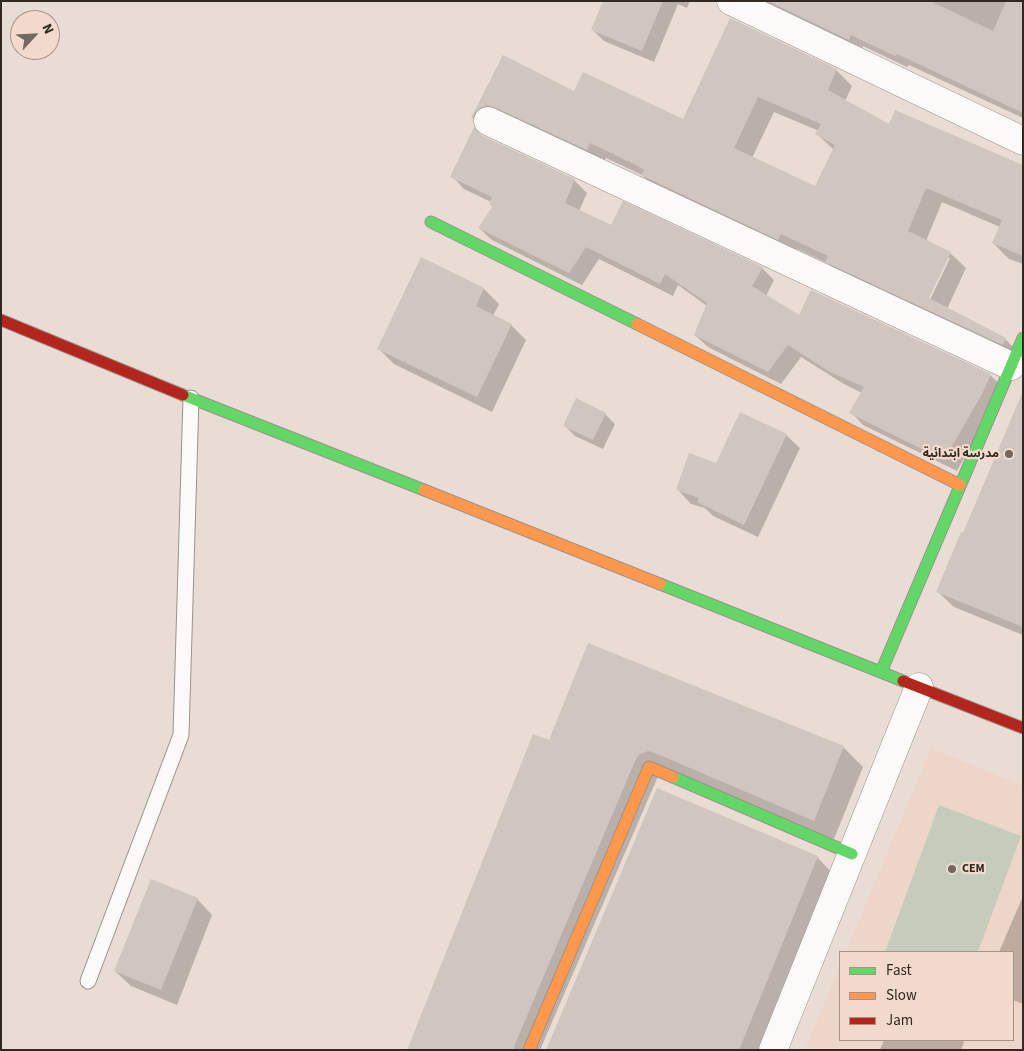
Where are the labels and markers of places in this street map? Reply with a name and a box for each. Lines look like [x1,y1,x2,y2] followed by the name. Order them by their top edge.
[923,447,999,461] place label: مدرسة ابتدائية
[1003,448,1015,460] marker: مدرسة ابتدائية
[962,862,985,876] place label: CEM
[946,863,958,875] marker: CEM

